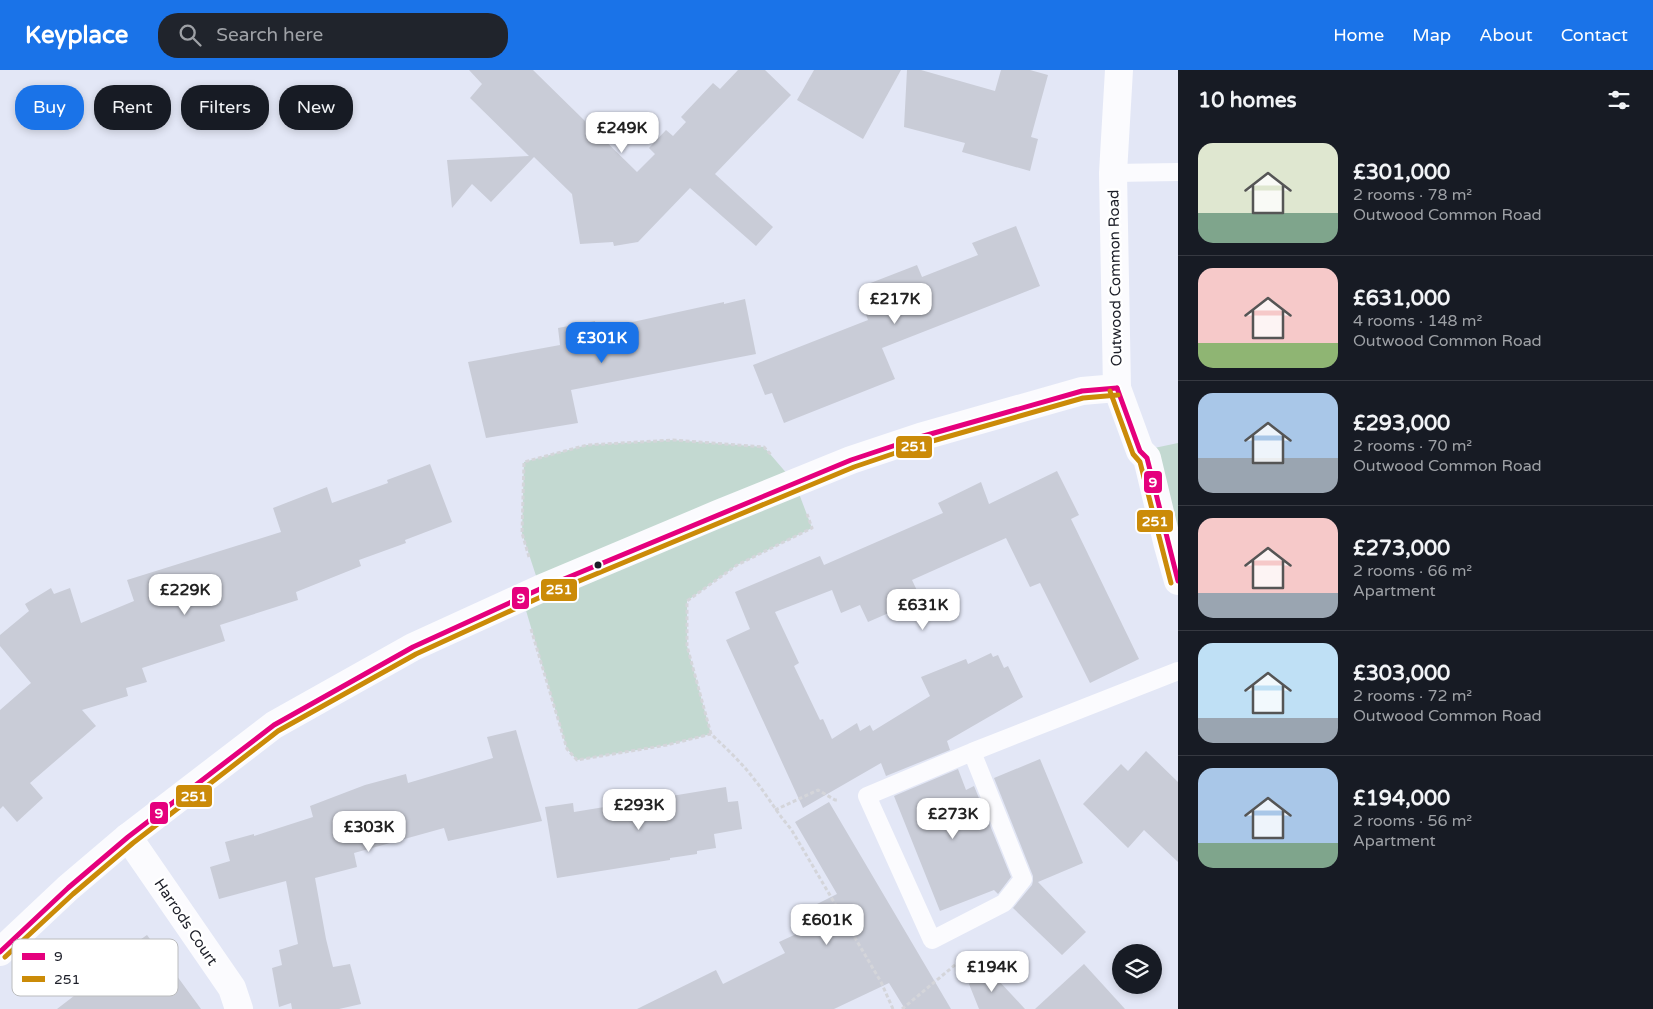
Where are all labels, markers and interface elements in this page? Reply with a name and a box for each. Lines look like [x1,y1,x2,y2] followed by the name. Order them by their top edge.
[158,13,508,58] search box
[25,21,128,50] text: Keyplace
[176,21,204,49] icon: search
[216,24,323,46] text: Search here
[1333,24,1384,46] text: Home
[1412,24,1451,46] text: Map
[1479,24,1533,46] text: About
[1561,24,1628,46] text: Contact
[15,85,84,130] chip: Buy
[94,85,171,130] chip: Rent
[181,85,269,130] chip: Filters
[279,85,353,130] chip: New
[1605,86,1633,114] icon: filters
[1198,88,1297,113] text: 10 homes
[587,112,657,154] pin: £249K
[597,118,647,138] text: £249K
[1353,160,1450,185] text: £301,000
[1238,163,1298,223] icon: home
[1353,185,1472,205] text: 2 rooms · 78 m²
[1104,189,1126,367] street label: Outwood Common Road
[1353,205,1542,225] text: Outwood Common Road
[860,282,930,325] pin: £217K
[1353,286,1450,311] text: £631,000
[1238,288,1298,348] icon: home
[870,289,920,309] text: £217K
[1353,311,1482,331] text: 4 rooms · 148 m²
[567,322,637,364] pin: £301K
[577,328,627,348] text: £301K
[1353,331,1542,351] text: Outwood Common Road
[1353,411,1450,436] text: £293,000
[1238,413,1298,473] icon: home
[895,435,933,459] line badge: 251
[1353,436,1472,456] text: 2 rooms · 70 m²
[901,438,927,455] text: 251
[1353,456,1542,476] text: Outwood Common Road
[1143,470,1163,494] line badge: 9
[1149,474,1158,491] text: 9
[1136,509,1174,533] line badge: 251
[1142,513,1168,530] text: 251
[1353,536,1450,561] text: £273,000
[1238,538,1298,598] icon: home
[593,560,603,570] unlabelled marker
[1353,561,1472,581] text: 2 rooms · 66 m²
[150,574,220,616] pin: £229K
[540,578,578,602] line badge: 251
[160,580,210,600] text: £229K
[546,581,572,598] text: 251
[1353,581,1436,601] text: Apartment
[511,586,530,610] line badge: 9
[888,588,958,631] pin: £631K
[517,590,526,607] text: 9
[898,595,948,615] text: £631K
[1353,661,1450,686] text: £303,000
[1238,663,1298,723] icon: home
[1353,686,1472,706] text: 2 rooms · 72 m²
[1353,706,1542,726] text: Outwood Common Road
[175,784,213,808] line badge: 251
[1353,786,1450,811] text: £194,000
[181,788,207,805] text: 251
[604,788,674,831] pin: £293K
[1238,788,1298,848] icon: home
[614,795,664,815] text: £293K
[918,798,988,840] pin: £273K
[149,801,169,825] line badge: 9
[928,804,978,824] text: £273K
[155,805,164,822] text: 9
[334,810,404,853] pin: £303K
[1353,811,1472,831] text: 2 rooms · 56 m²
[344,817,394,837] text: £303K
[1353,831,1436,851] text: Apartment
[150,875,222,969] street label: Harrods Court
[792,904,862,946] pin: £601K
[802,910,852,930] text: £601K
[12,939,178,996] legend
[1112,944,1162,994] map controls
[1112,944,1162,994] button: layers
[54,948,63,965] text: 9
[957,950,1027,993] pin: £194K
[967,957,1017,977] text: £194K
[54,971,80,988] text: 251

